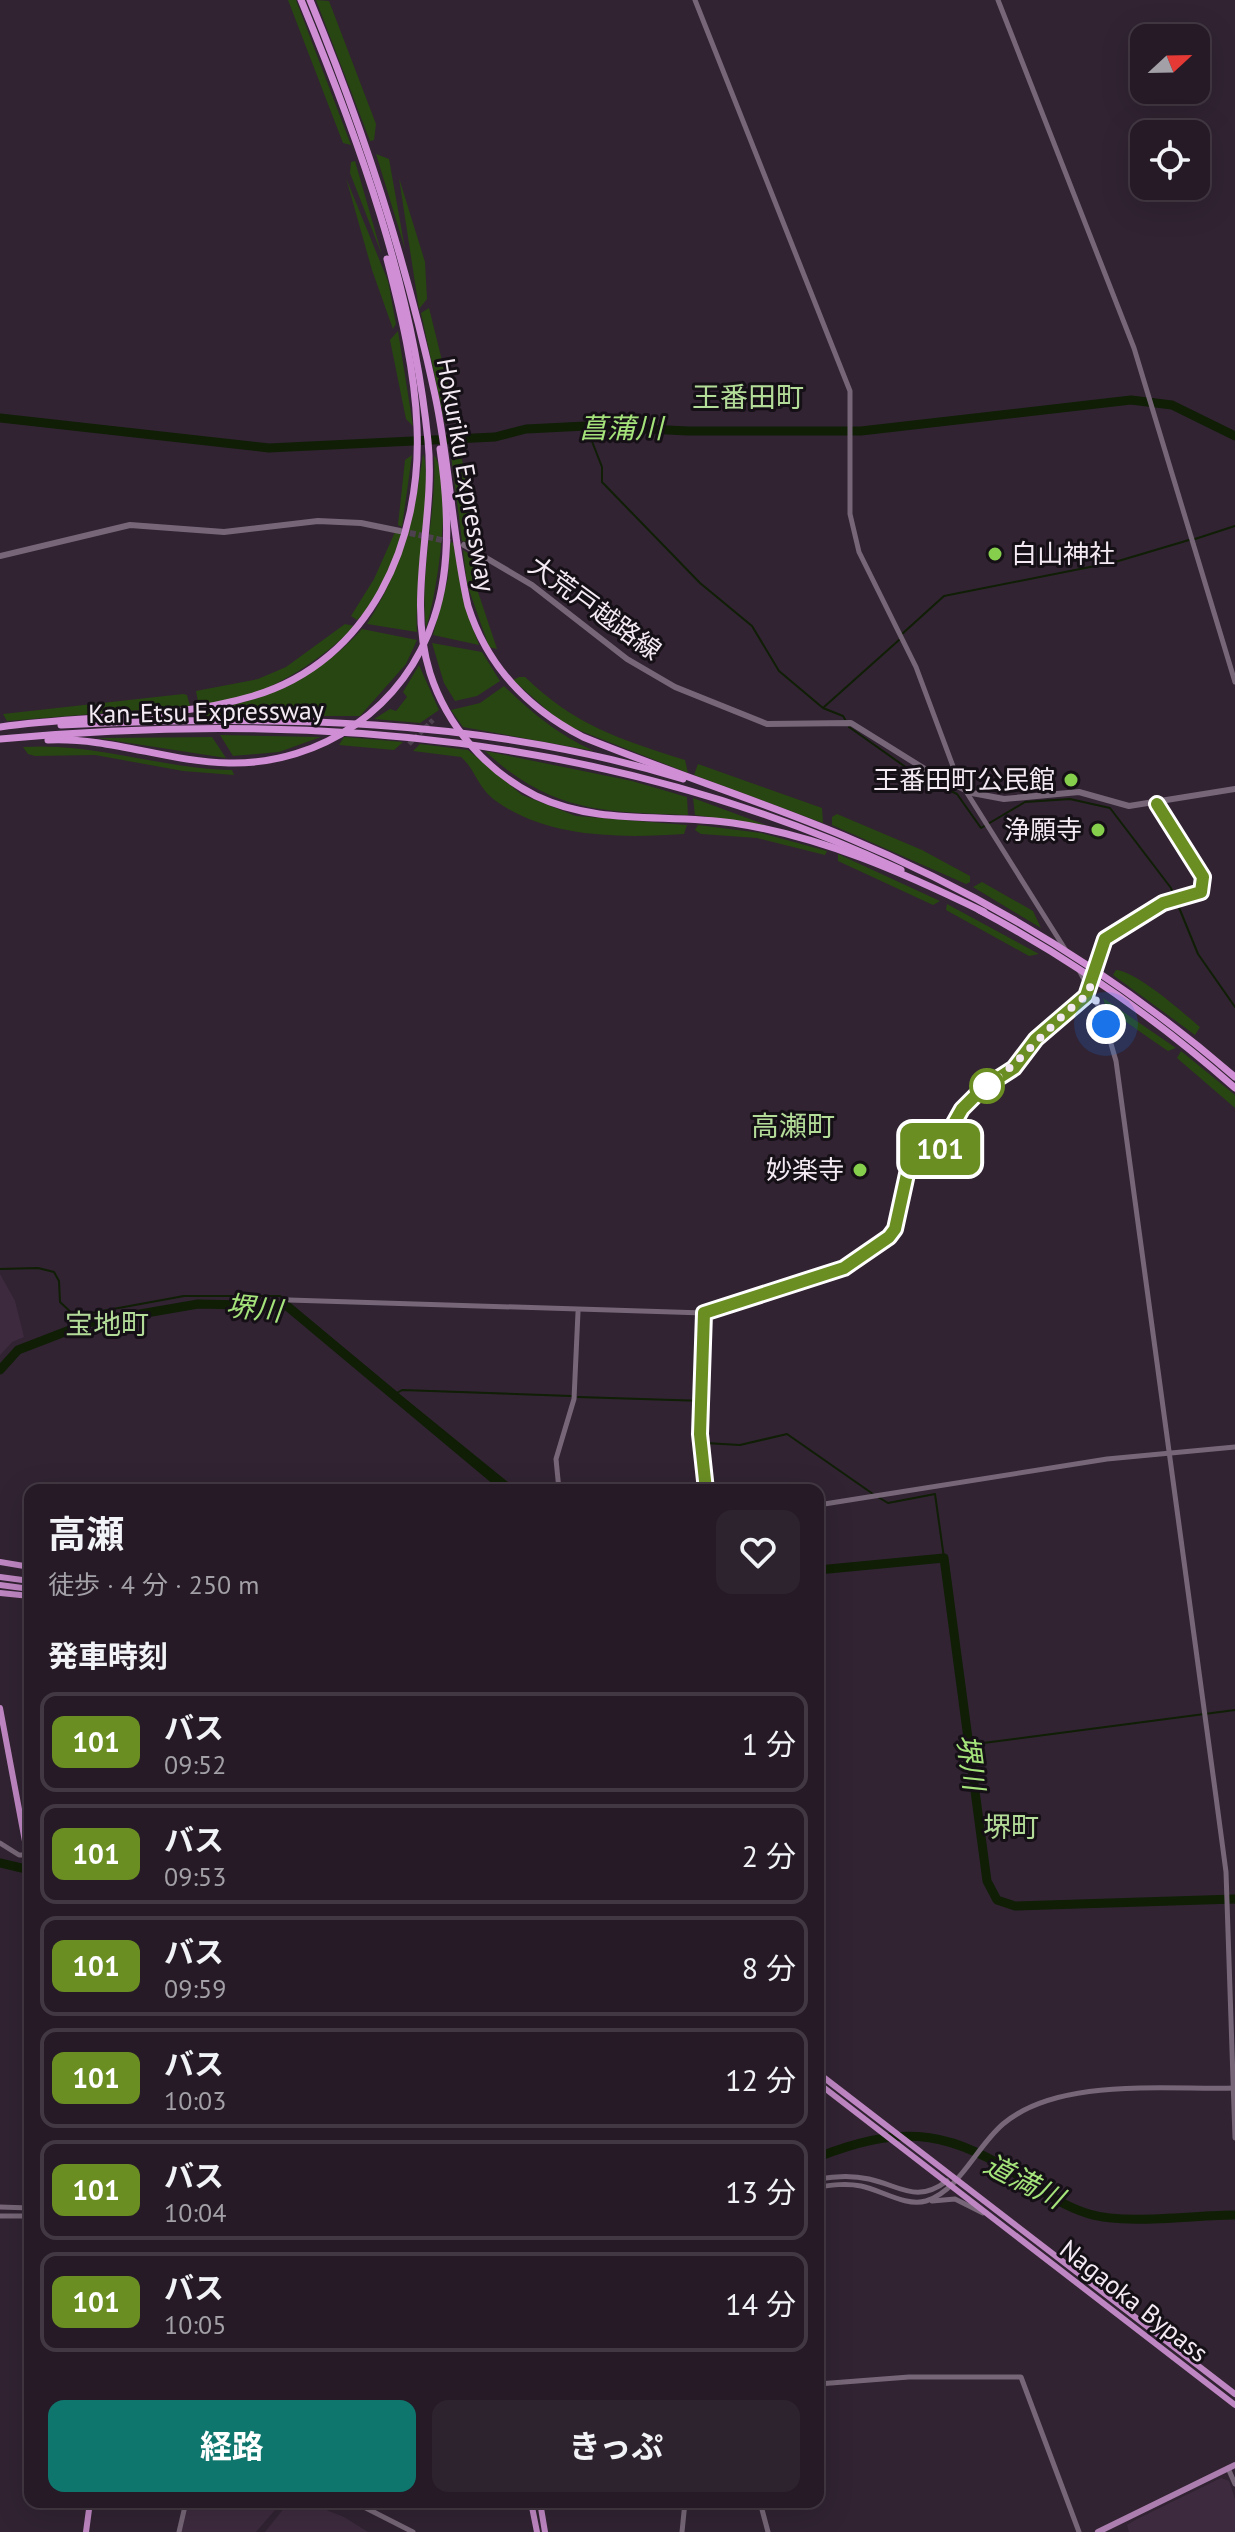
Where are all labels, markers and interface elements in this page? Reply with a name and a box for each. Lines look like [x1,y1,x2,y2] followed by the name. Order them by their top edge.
[1130,24,1210,104] north arrow
[1130,24,1210,200] map controls
[1130,120,1210,200] button: locate
[430,356,503,594] street label: Hokuriku Expressway
[692,378,804,415] district label: 王番田町
[579,409,666,446] water label: 菖蒲川
[1011,537,1115,570] place label: 白山神社
[986,545,1004,563] marker: 白山神社
[522,548,668,667] street label: 大荒戸越路線
[88,693,324,730] street label: Kan-Etsu Expressway
[873,763,1055,796] place label: 王番田町公民館
[1062,771,1080,789] marker: 王番田町公民館
[1004,813,1082,846] place label: 浄願寺
[1089,821,1107,839] marker: 浄願寺
[1086,1004,1126,1044] your location
[970,1069,1004,1103] unlabelled marker
[751,1107,835,1144] district label: 高瀬町
[894,1123,986,1175] line badge: 101
[916,1130,964,1167] text: 101
[766,1153,844,1186] place label: 妙楽寺
[851,1161,869,1179] marker: 妙楽寺
[224,1286,287,1329] water label: 堺川
[65,1305,149,1342] district label: 宝地町
[48,1509,124,1558] text: 高瀬
[716,1510,800,1594] button: heart
[48,1568,259,1601] text: 徒歩 · 4 分 · 250 m
[48,1636,168,1675] text: 発車時刻
[164,1708,224,1747] text: バス
[72,1723,120,1760] text: 101
[742,1724,796,1763] text: 1 分
[949,1732,994,1795] water label: 堺川
[164,1748,226,1781] text: 09:52
[983,1808,1039,1845] district label: 堺町
[164,1820,224,1859] text: バス
[72,1835,120,1872] text: 101
[742,1836,796,1875] text: 2 分
[164,1860,226,1893] text: 09:53
[164,1932,224,1971] text: バス
[72,1947,120,1984] text: 101
[742,1948,796,1987] text: 8 分
[164,1972,226,2005] text: 09:59
[164,2044,224,2083] text: バス
[72,2059,120,2096] text: 101
[725,2060,796,2099] text: 12 分
[164,2084,226,2117] text: 10:03
[978,2145,1073,2217] water label: 道満川
[164,2156,224,2195] text: バス
[72,2171,120,2208] text: 101
[725,2172,796,2211] text: 13 分
[164,2196,226,2229] text: 10:04
[1053,2232,1215,2369] street label: Nagaoka Bypass
[164,2268,224,2307] text: バス
[72,2283,120,2320] text: 101
[725,2284,796,2323] text: 14 分
[164,2308,226,2341] text: 10:05
[48,2400,416,2492] button: 経路
[432,2400,800,2492] button: きっぷ

